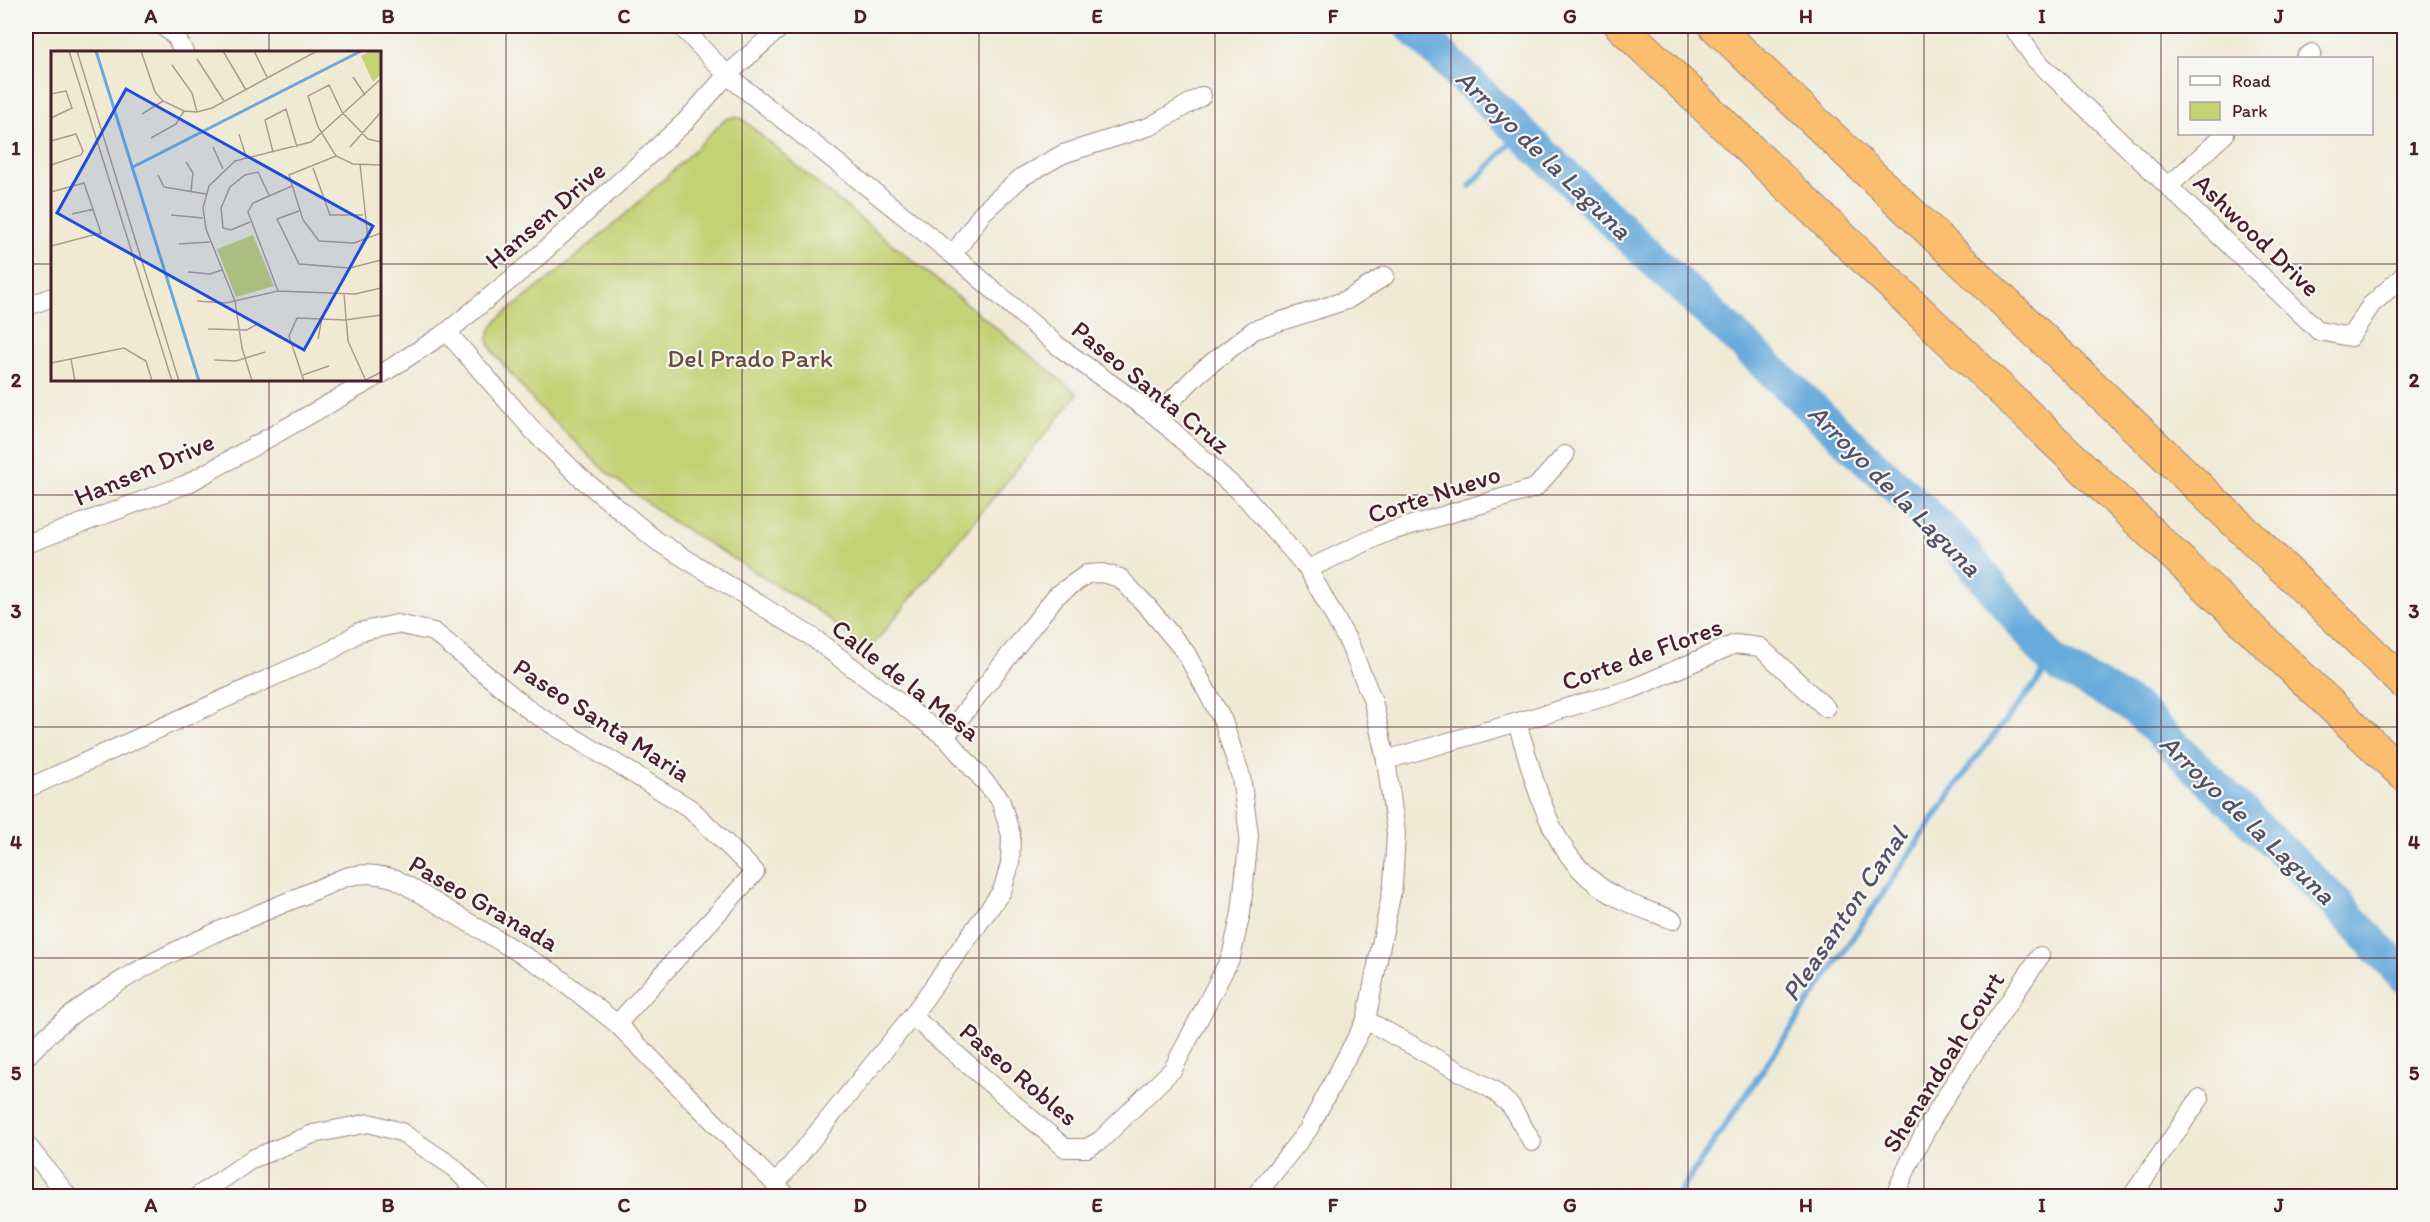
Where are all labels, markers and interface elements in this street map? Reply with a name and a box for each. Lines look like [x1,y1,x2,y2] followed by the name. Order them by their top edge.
[144,4,158,28] text: A
[382,4,395,28] text: B
[618,4,631,28] text: C
[853,4,867,28] text: D
[1091,4,1103,28] text: E
[1328,4,1339,28] text: F
[1563,4,1577,28] text: G
[1799,4,1813,28] text: H
[2038,4,2046,28] text: I
[2273,4,2284,28] text: J
[51,51,381,381] inset map
[2178,57,2373,135] legend
[1449,62,1639,247] water label: Arroyo de la Laguna
[2232,70,2271,92] text: Road
[2232,100,2267,122] text: Park
[11,136,21,160] text: 1
[2409,136,2419,160] text: 1
[478,154,612,276] street label: Hansen Drive
[2187,167,2327,303] street label: Ashwood Drive
[1065,313,1237,461] street label: Paseo Santa Cruz
[667,342,833,374] park label: Del Prado Park
[11,368,22,392] text: 2
[2409,368,2420,392] text: 2
[1802,397,1989,584] water label: Arroyo de la Laguna
[69,425,219,513] street label: Hansen Drive
[1363,457,1505,531] street label: Corte Nuevo
[11,599,22,623] text: 3
[2409,599,2420,623] text: 3
[1557,610,1727,698] street label: Corte de Flores
[825,612,987,748] street label: Calle de la Mesa
[508,651,697,789] street label: Paseo Santa Maria
[2153,727,2343,912] water label: Arroyo de la Laguna
[1774,819,1916,1007] water label: Pleasanton Canal
[10,830,22,854] text: 4
[2408,830,2420,854] text: 4
[404,847,565,959] street label: Paseo Granada
[1875,966,2012,1158] street label: Shenandoah Court
[953,1015,1085,1133] street label: Paseo Robles
[11,1061,22,1085] text: 5
[2409,1061,2420,1085] text: 5
[144,1193,158,1217] text: A
[382,1193,395,1217] text: B
[618,1193,631,1217] text: C
[853,1193,867,1217] text: D
[1091,1193,1103,1217] text: E
[1328,1193,1339,1217] text: F
[1563,1193,1577,1217] text: G
[1799,1193,1813,1217] text: H
[2038,1193,2046,1217] text: I
[2273,1193,2284,1217] text: J

